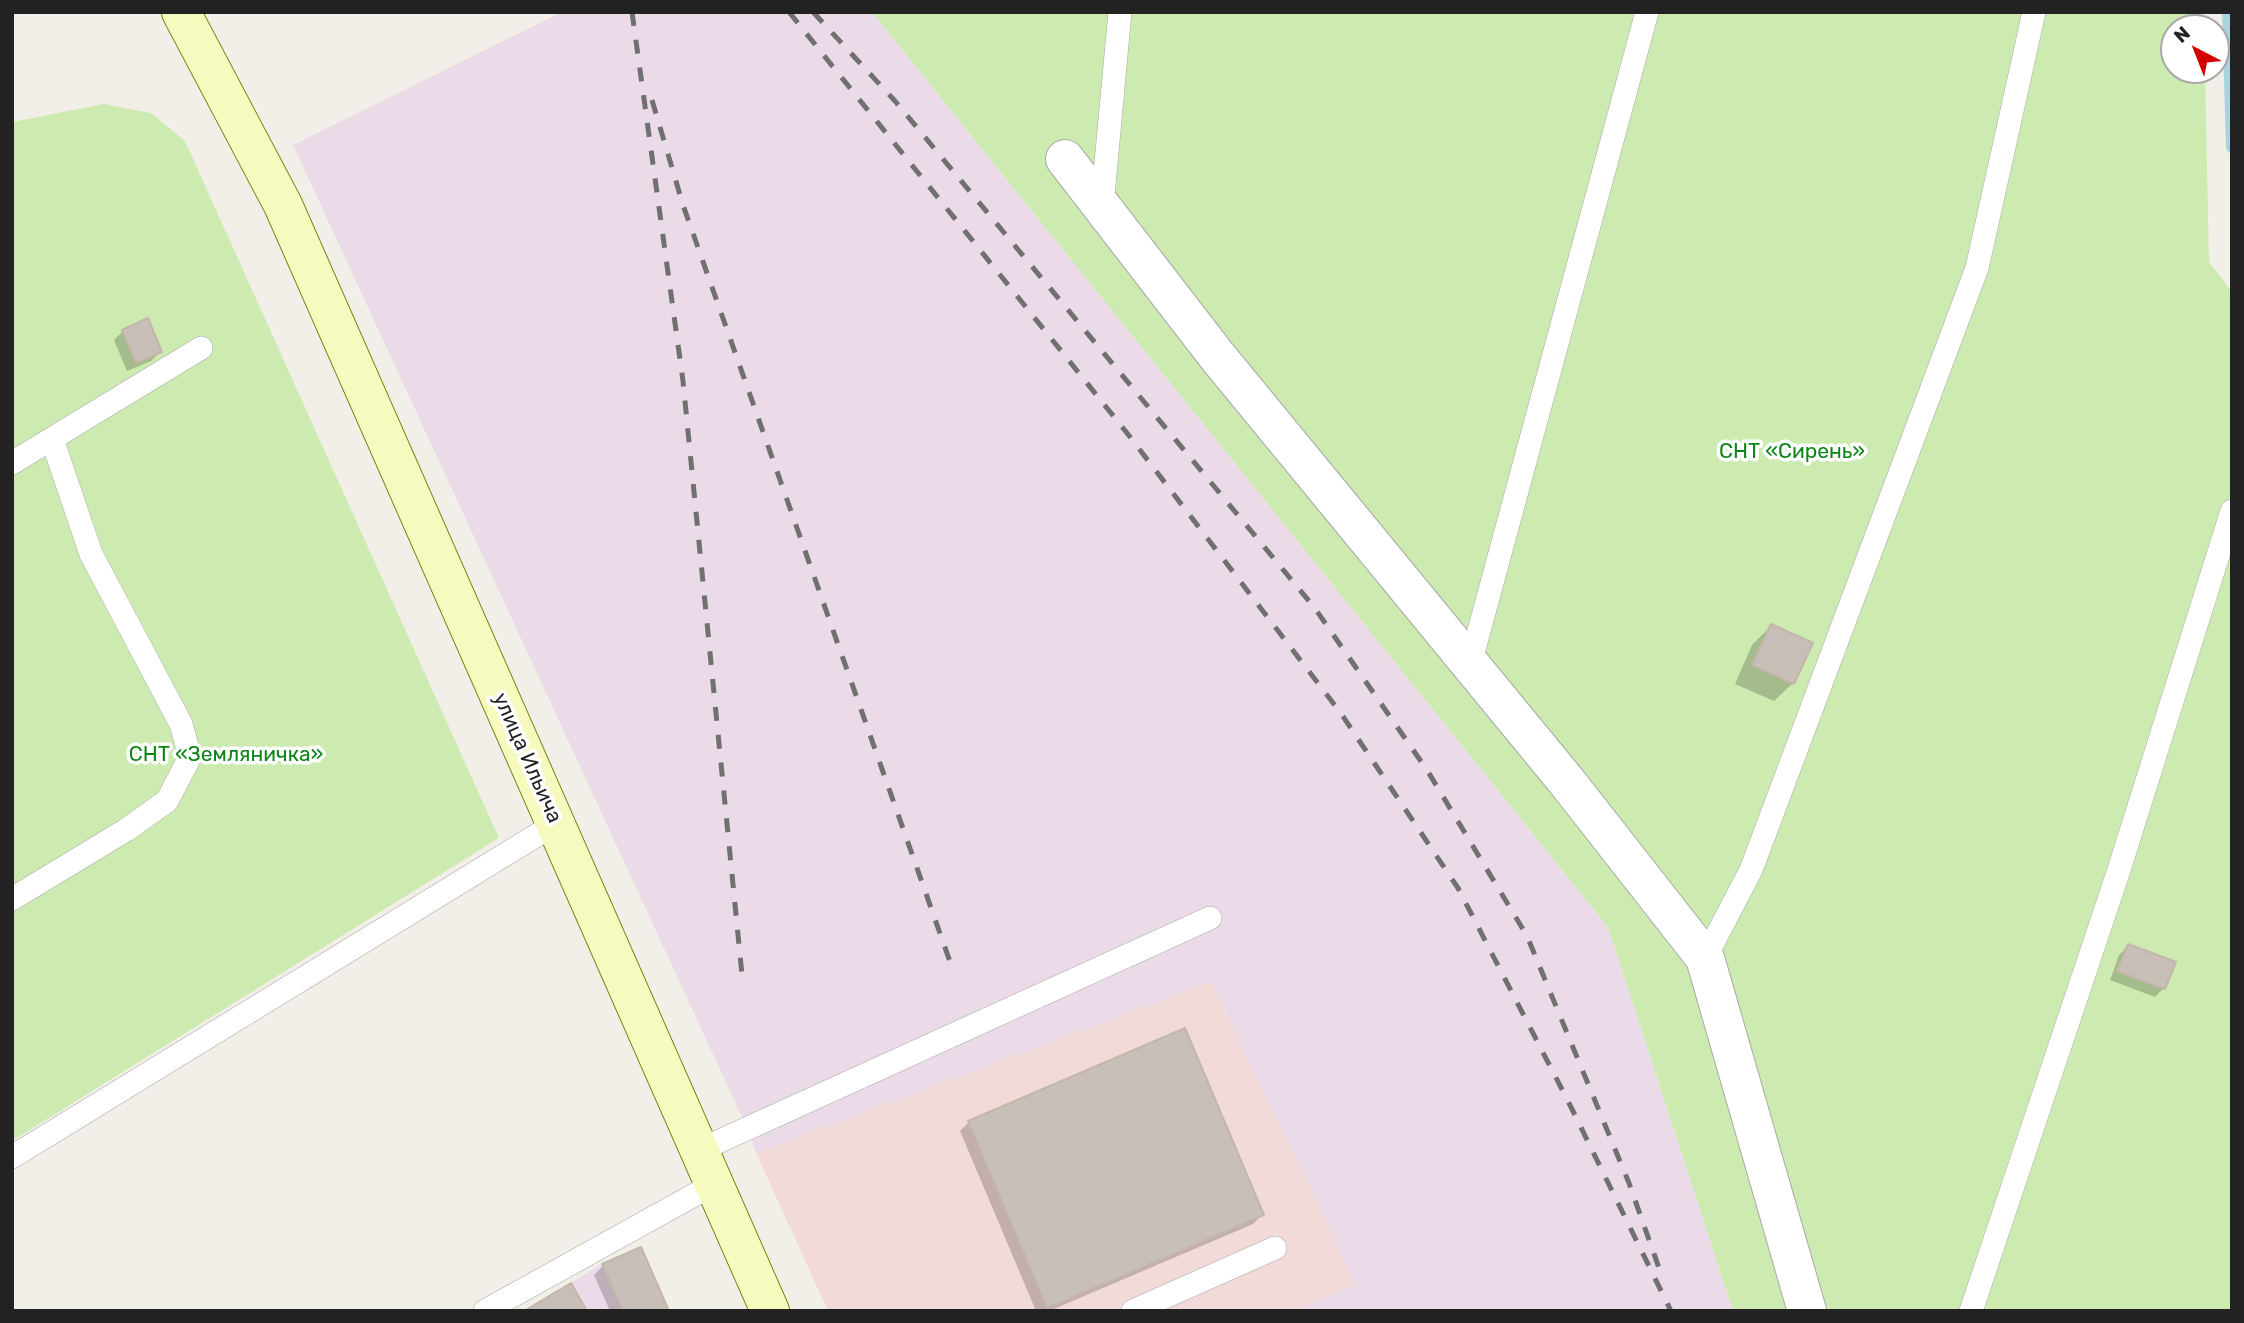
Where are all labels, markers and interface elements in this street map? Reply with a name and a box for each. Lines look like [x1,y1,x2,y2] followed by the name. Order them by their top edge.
[2160,14,2230,84] north arrow
[2169,21,2195,48] text: N
[1719,439,1865,465] park label: СНТ «Сирень»
[487,689,567,827] street label: улица Ильича
[129,742,323,768] park label: СНТ «Земляничка»

